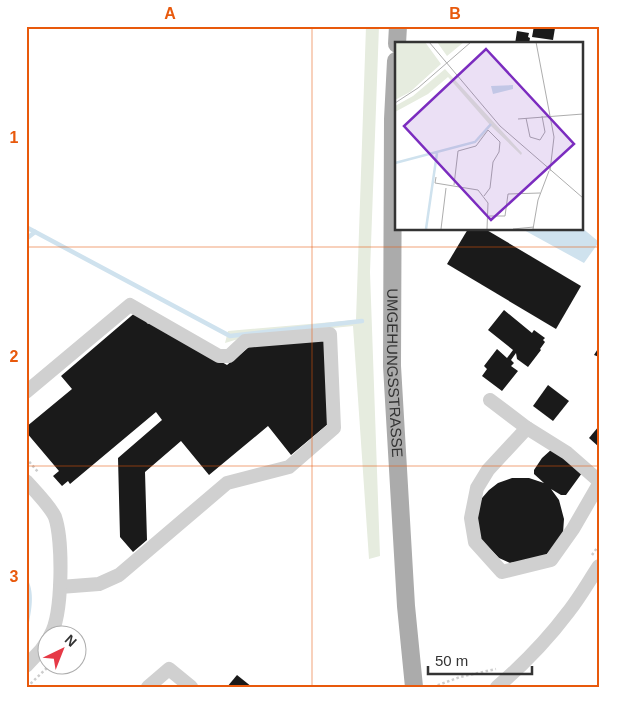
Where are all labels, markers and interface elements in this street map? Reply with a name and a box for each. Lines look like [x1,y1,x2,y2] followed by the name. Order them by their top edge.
[164,5,176,22] text: A
[449,5,461,22] text: B
[395,42,582,230] inset map
[10,129,19,146] text: 1
[384,288,406,458] street label: UMGEHUNGSSTRASSE
[10,348,19,365] text: 2
[10,568,19,585] text: 3
[38,626,88,676] north arrow
[62,631,80,650] text: N
[428,643,531,675] scale bar
[435,652,468,669] text: 50 m

